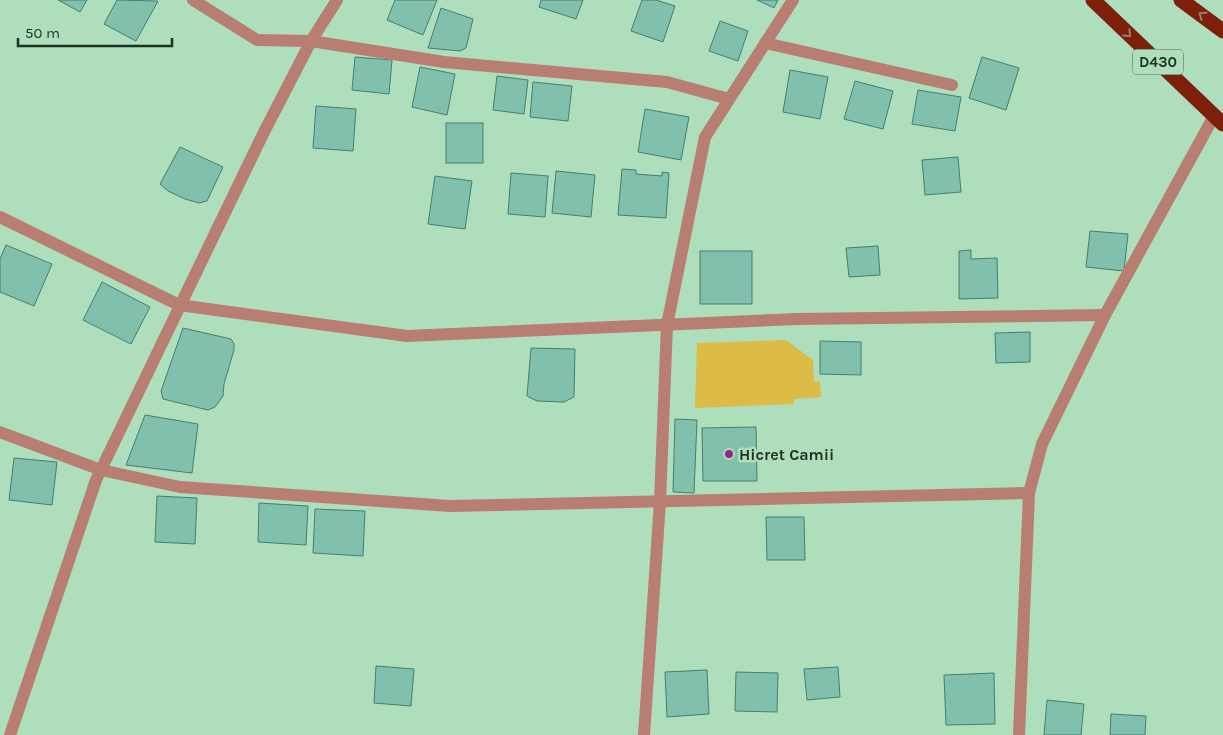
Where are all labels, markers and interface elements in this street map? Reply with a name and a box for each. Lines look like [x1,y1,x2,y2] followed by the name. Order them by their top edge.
[1199,13,1208,21] one-way arrow
[18,15,171,47] scale bar
[25,24,60,42] text: 50 m
[1122,28,1131,37] one-way arrow
[1133,50,1183,74] road number: D430
[739,445,834,464] place label: Hicret Camii
[723,448,735,460] marker: Hicret Camii

